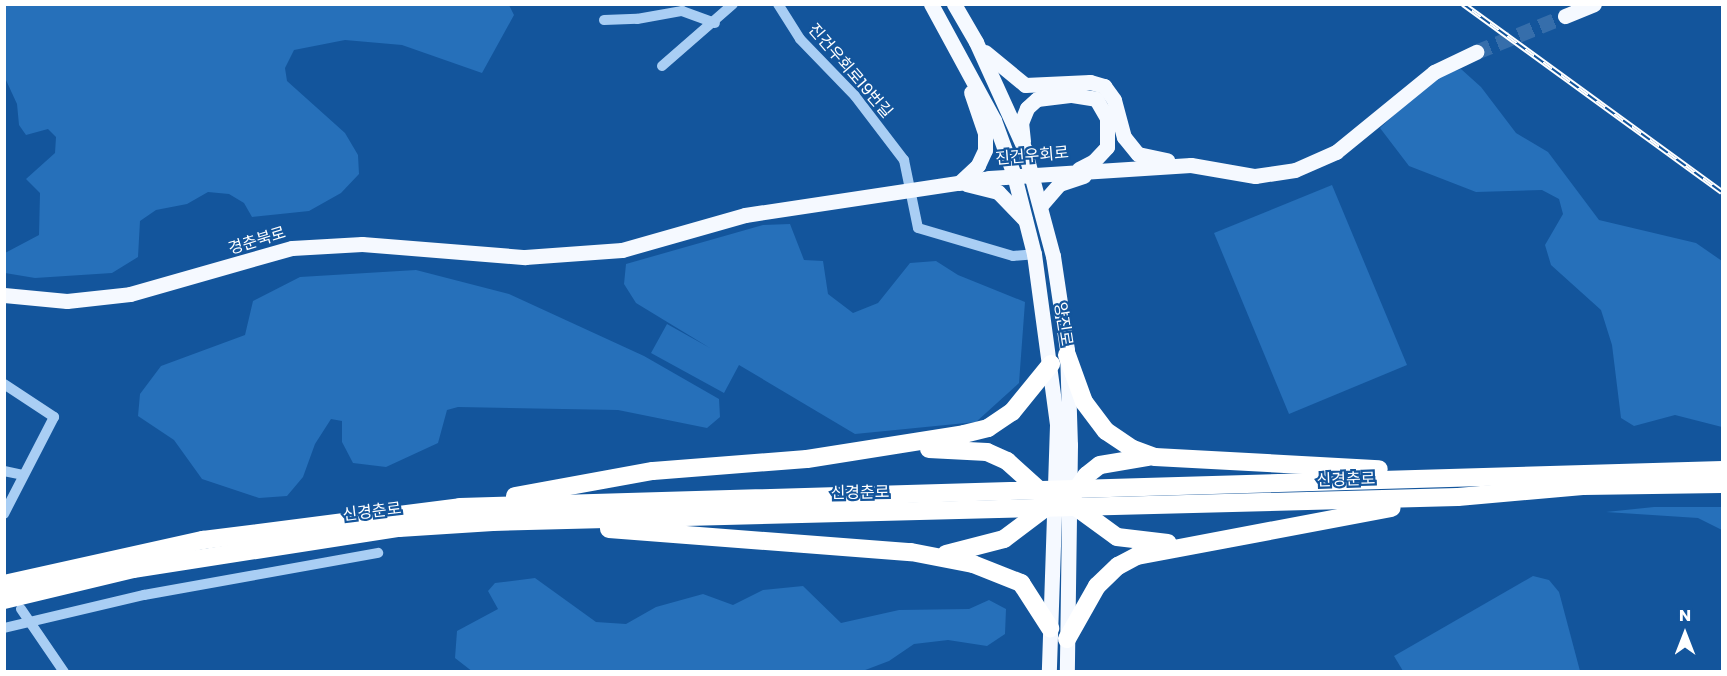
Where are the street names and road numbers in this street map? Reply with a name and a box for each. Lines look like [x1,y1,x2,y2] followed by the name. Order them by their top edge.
[804,20,896,122] street label: 진건우회로19번길
[995,143,1069,169] street label: 진건우회로
[226,223,288,259] street label: 경춘북로
[1050,301,1076,347] street label: 양진로
[1316,469,1376,491] street label: 신경춘로
[830,483,890,503] street label: 신경춘로
[342,499,402,525] street label: 신경춘로

